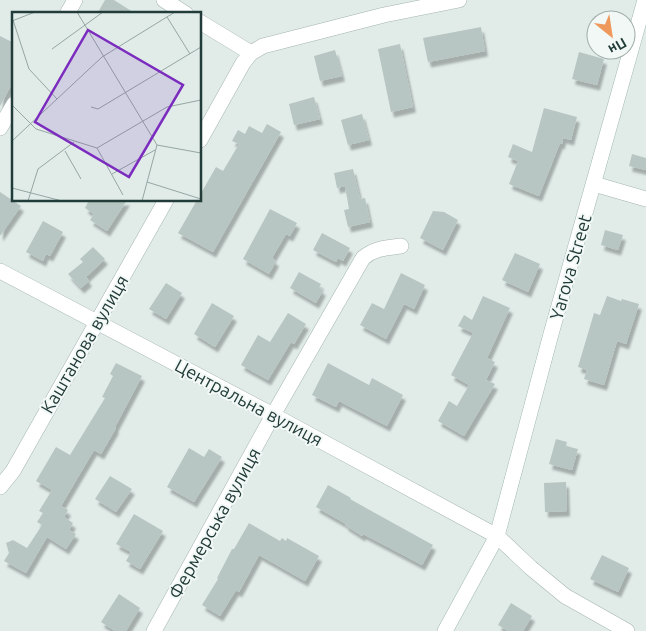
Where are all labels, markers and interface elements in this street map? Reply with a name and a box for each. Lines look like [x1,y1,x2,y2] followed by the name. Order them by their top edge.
[586,10,636,60] north arrow
[12,12,201,201] inset map
[606,35,629,58] text: Пн
[545,212,595,322] street label: Yarova Street
[36,271,132,417] street label: Каштанова вулиця
[172,355,326,449] street label: Центральна вулиця
[164,444,264,602] street label: Фермерська вулиця

